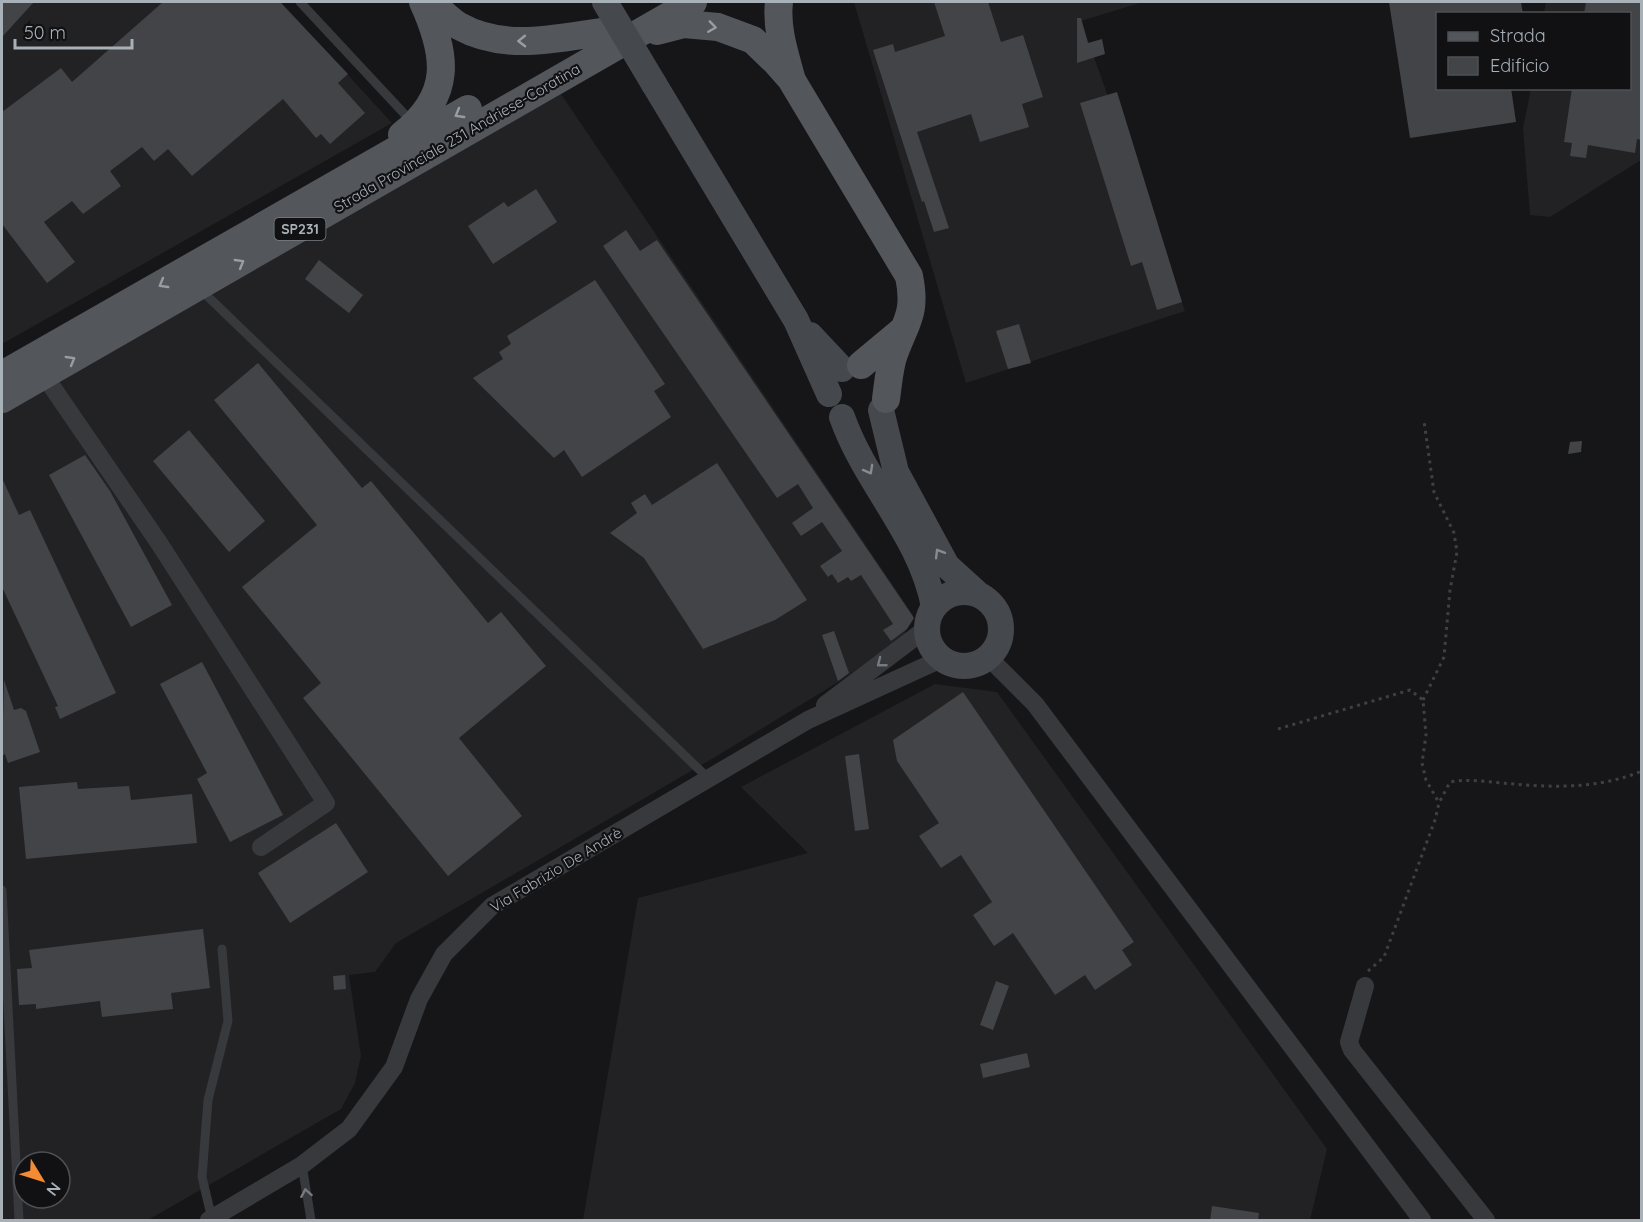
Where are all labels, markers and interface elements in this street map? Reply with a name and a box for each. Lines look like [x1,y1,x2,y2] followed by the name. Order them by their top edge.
[15,12,132,50] scale bar
[1436,12,1631,90] legend
[707,20,716,32] one-way arrow
[24,21,66,44] text: 50 m
[1490,24,1546,47] text: Strada
[518,35,527,48] one-way arrow
[1490,54,1549,77] text: Edificio
[330,59,583,216] street label: Strada Provinciale 231 Andriese-Coratina
[455,106,466,118] one-way arrow
[274,218,326,240] road number: SP231
[234,259,244,271] one-way arrow
[159,277,169,288] one-way arrow
[65,356,75,367] one-way arrow
[861,463,873,474] one-way arrow
[935,549,947,559] one-way arrow
[877,656,888,667] one-way arrow
[487,823,625,916] street label: Via Fabrizio De Andrè
[12,1150,72,1210] north arrow
[42,1178,65,1200] text: N
[301,1188,313,1198] one-way arrow

